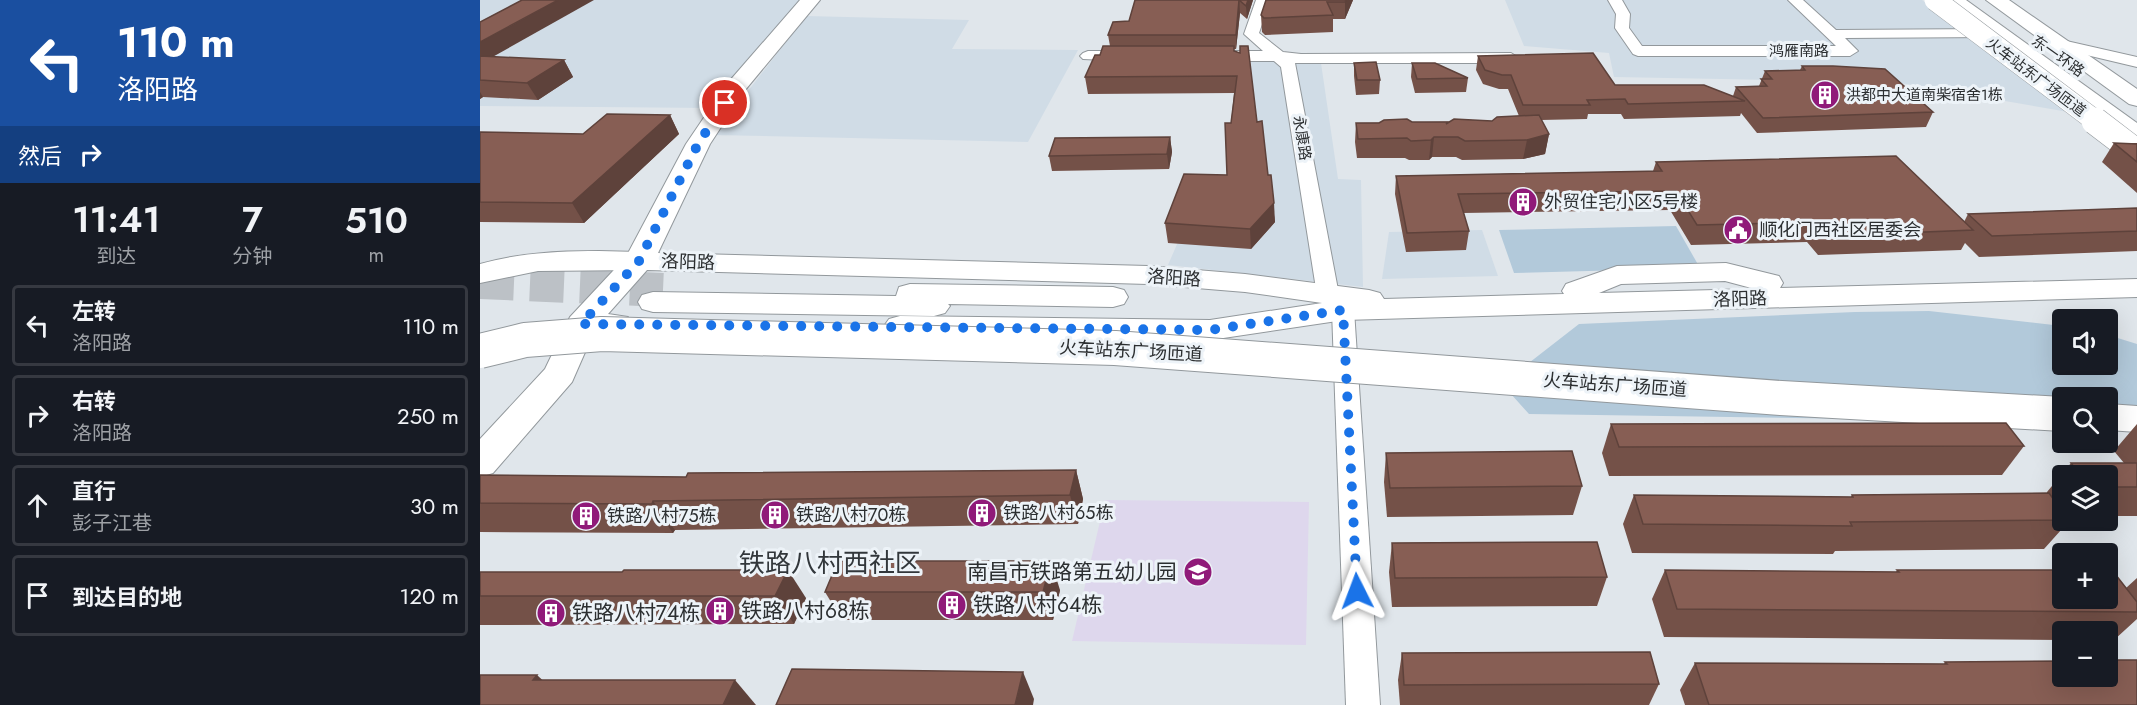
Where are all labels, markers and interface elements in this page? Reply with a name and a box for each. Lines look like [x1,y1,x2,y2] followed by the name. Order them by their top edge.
[117,12,235,73] text: 110 m
[18,24,96,102] icon: left
[2027,30,2089,82] street label: 东一环路
[1981,32,2091,122] street label: 火车站东广场匝道
[1769,40,1829,62] street label: 鸿雁南路
[117,70,198,109] text: 洛阳路
[699,77,750,128] pin
[1809,79,1841,111] building icon: 洪都中大道南柴宿舍1栋
[1846,84,2003,106] place label: 洪都中大道南柴宿舍1栋
[708,86,741,119] icon: arrive
[1288,114,1316,162] street label: 永康路
[74,138,107,171] icon: right
[18,140,62,172] text: 然后
[1507,186,1539,218] building icon: 外贸住宅小区5号楼
[1544,189,1698,215] place label: 外贸住宅小区5号楼
[72,193,160,245] text: 11:41
[242,193,263,245] text: 7
[345,194,408,246] text: 510
[1722,214,1754,246] public building icon: 顺化门西社区居委会
[1759,217,1921,243] place label: 顺化门西社区居委会
[368,241,384,270] text: m
[96,242,136,271] text: 到达
[233,242,273,271] text: 分钟
[661,248,715,276] street label: 洛阳路
[1146,263,1202,293] street label: 洛阳路
[1713,285,1767,313] street label: 洛阳路
[72,295,116,327] text: 左转
[21,309,54,342] icon: left
[2052,309,2118,687] map controls
[2052,309,2118,375] button: sound
[402,310,459,342] text: 110 m
[72,329,132,358] text: 洛阳路
[1058,334,1204,368] street label: 火车站东广场匝道
[1542,367,1688,403] street label: 火车站东广场匝道
[72,385,116,417] text: 右转
[2052,387,2118,453] button: search
[21,399,54,432] icon: right
[397,400,459,432] text: 250 m
[72,419,132,448] text: 洛阳路
[2052,465,2118,531] button: layers
[72,475,116,507] text: 直行
[21,489,54,522] icon: ahead
[410,490,459,522] text: 30 m
[966,497,998,529] building icon: 铁路八村65栋
[759,499,791,531] building icon: 铁路八村70栋
[570,500,602,532] building icon: 铁路八村75栋
[1003,500,1114,526] place label: 铁路八村65栋
[796,502,906,528] place label: 铁路八村70栋
[607,503,717,529] place label: 铁路八村75栋
[72,509,152,538] text: 彭子江巷
[2052,543,2118,609] button: +
[739,544,921,582] district label: 铁路八村西社区
[1182,556,1214,588] school or university icon: 南昌市铁路第五幼儿园
[967,557,1177,587] place label: 南昌市铁路第五幼儿园
[1325,559,1389,623] position arrow
[21,579,54,612] icon: arrive
[400,580,459,612] text: 120 m
[72,581,182,613] text: 到达目的地
[936,589,968,621] building icon: 铁路八村64栋
[973,590,1102,620] place label: 铁路八村64栋
[704,595,736,627] building icon: 铁路八村68栋
[741,596,870,626] place label: 铁路八村68栋
[535,597,567,629] building icon: 铁路八村74栋
[572,598,700,628] place label: 铁路八村74栋
[2052,621,2118,687] button: −

